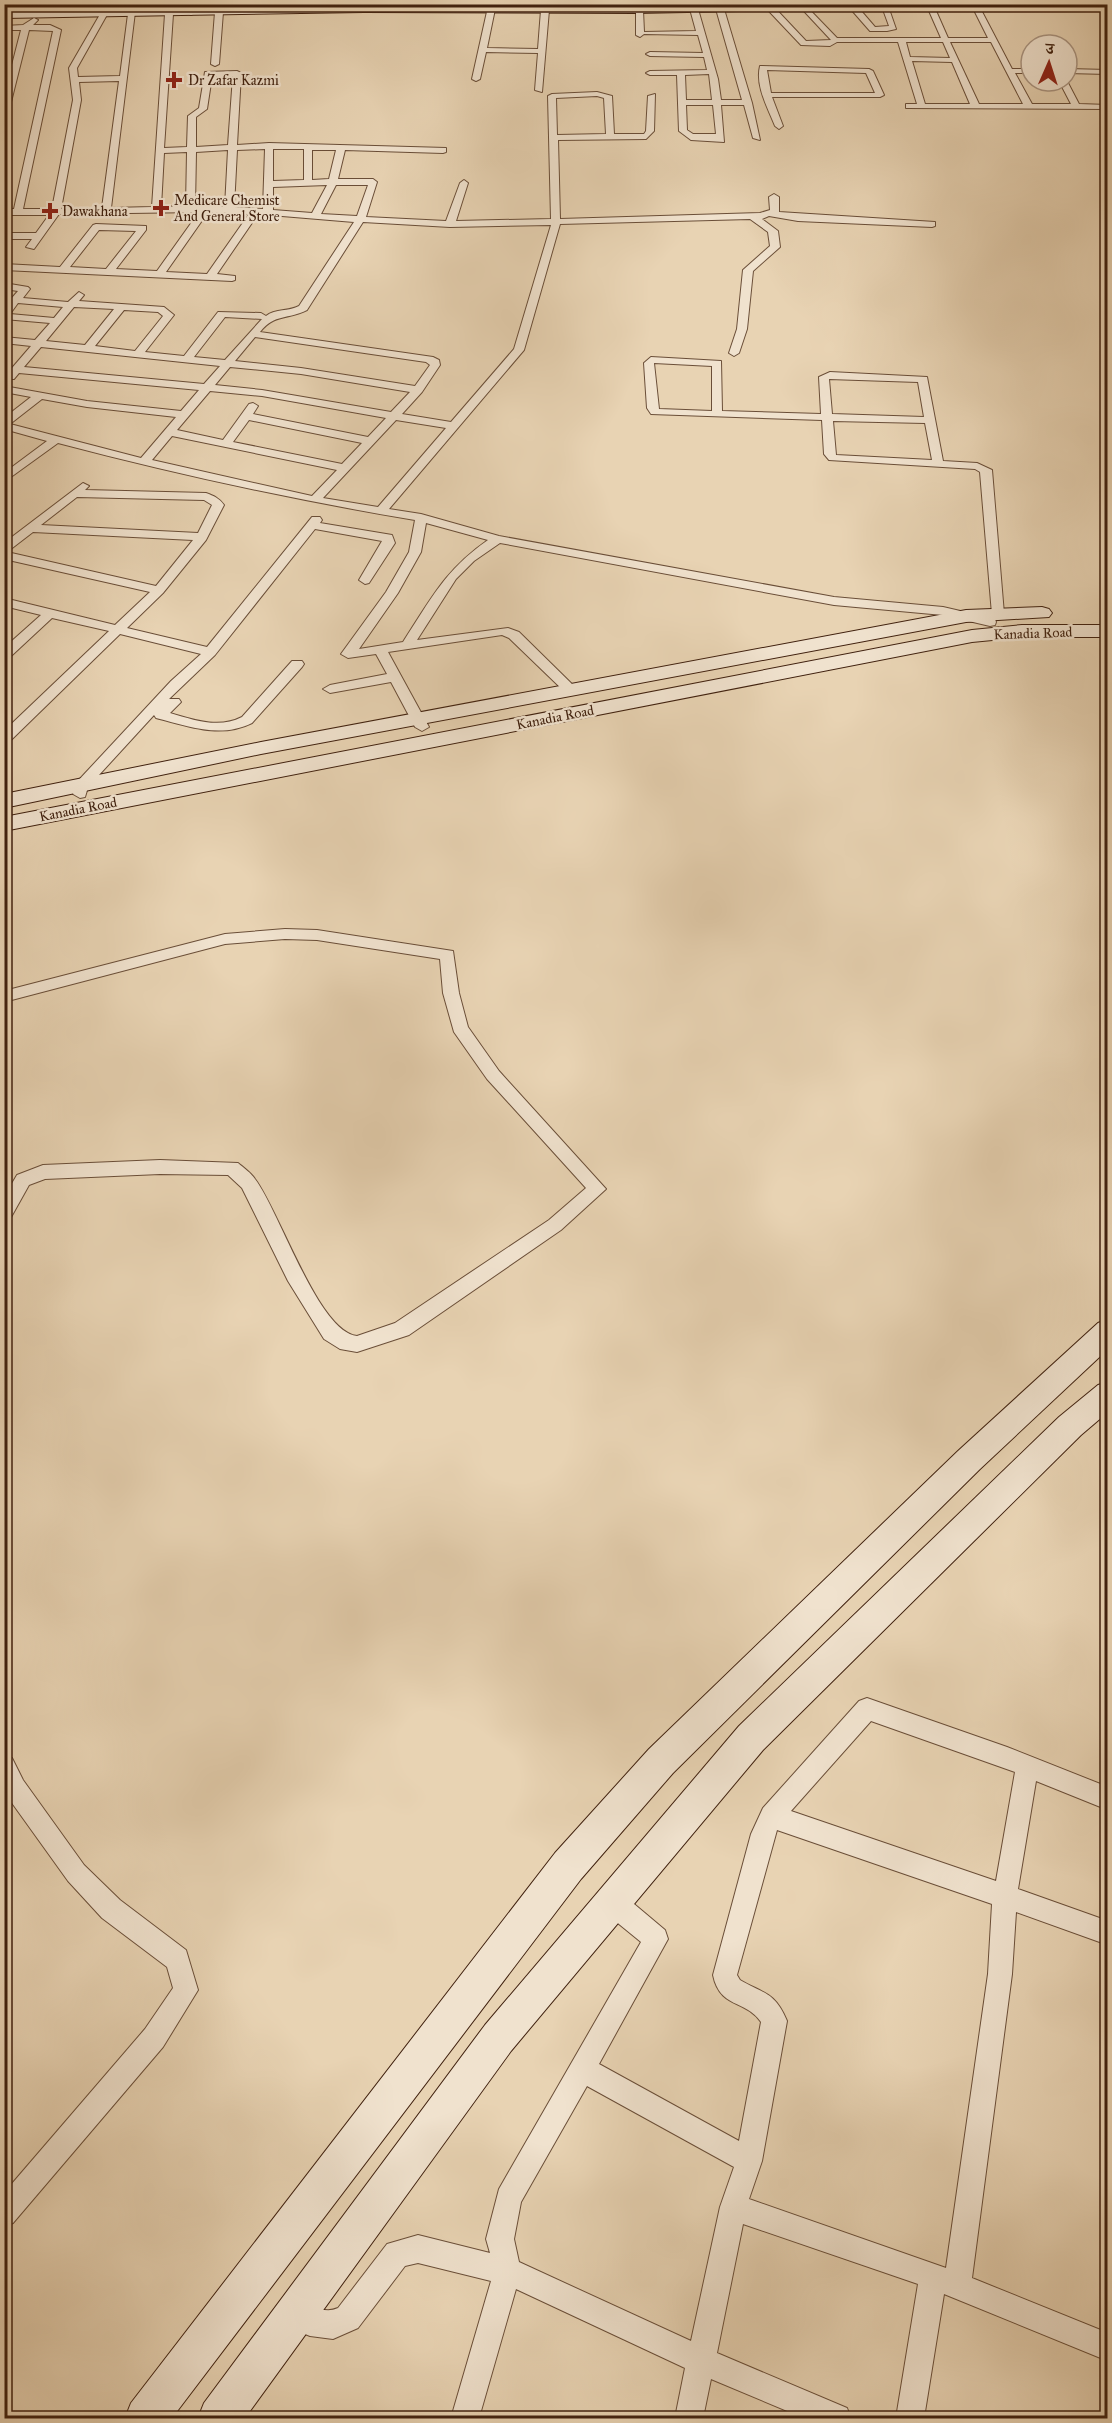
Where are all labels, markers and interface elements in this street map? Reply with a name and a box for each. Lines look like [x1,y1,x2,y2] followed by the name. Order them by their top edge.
[1019,33,1079,93] north arrow
[1044,39,1056,58] text: उ
[165,71,183,89] marker: Dr Zafar Kazmi
[188,72,279,89] place label: Dr Zafar Kazmi
[173,192,280,225] place label: Medicare Chemist And General Store
[152,199,170,217] marker: Medicare Chemist And General Store
[62,203,128,220] place label: Dawakhana
[43,204,57,218] marker: Dawakhana
[993,624,1073,643] street label: Kanadia Road
[515,702,595,733] street label: Kanadia Road
[38,794,118,825] street label: Kanadia Road

